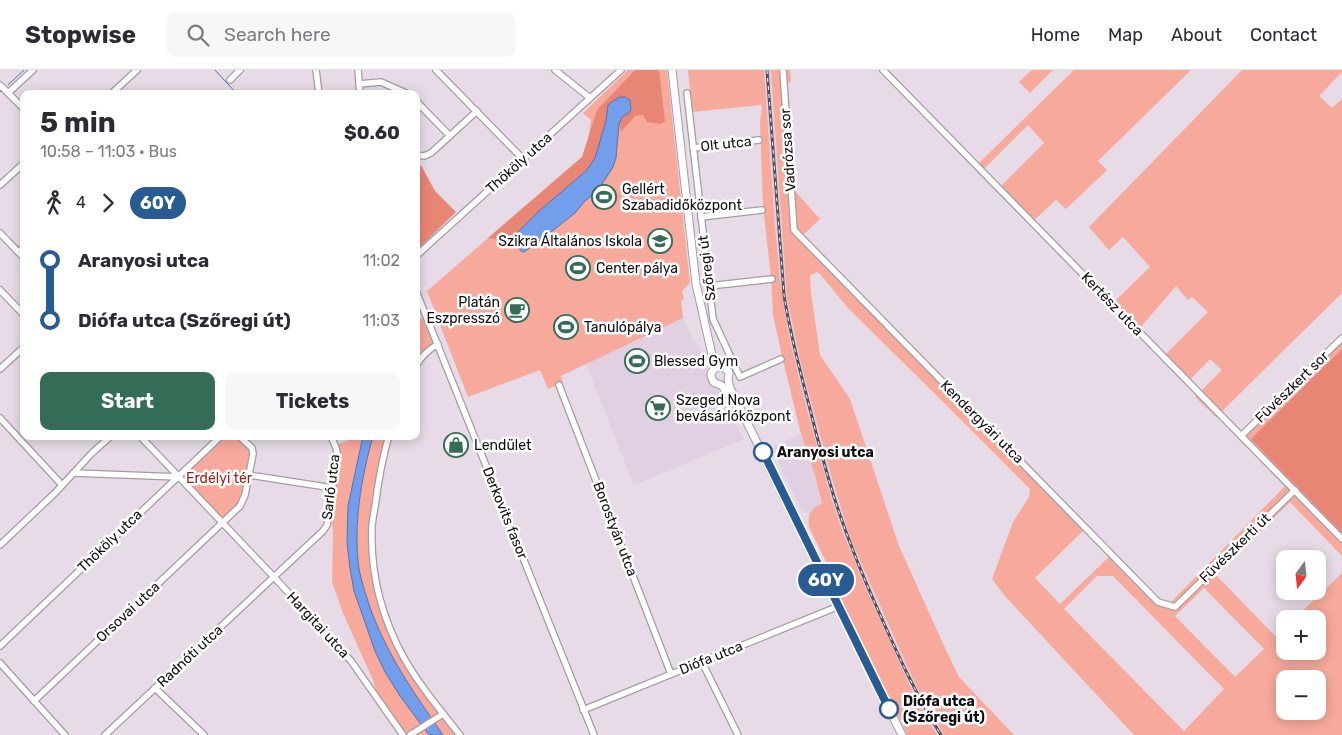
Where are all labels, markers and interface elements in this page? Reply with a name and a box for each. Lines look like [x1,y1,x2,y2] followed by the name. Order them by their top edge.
[166,12,516,57] search box
[25,21,136,49] text: Stopwise
[184,21,212,49] icon: search
[224,23,331,46] text: Search here
[1031,24,1080,46] text: Home
[1108,24,1143,46] text: Map
[1171,24,1222,46] text: About
[1250,24,1317,46] text: Contact
[40,106,116,139] text: 5 min
[777,107,799,192] street label: Vadrózsa sor
[344,121,400,144] text: $0.60
[483,129,555,197] street label: Thököly utca
[700,133,752,155] street label: Olt utca
[40,142,177,161] text: 10:58 – 11:03 · Bus
[622,181,742,214] place label: Gellért Szabadidőközpont
[591,184,617,210] sports icon: Gellért Szabadidőközpont
[40,189,68,217] icon: walk
[94,189,122,217] icon: forward
[140,192,176,214] text: 60Y
[76,193,86,212] text: 4
[647,228,673,254] school or university icon: Szikra Általános Iskola
[498,232,642,250] place label: Szikra Általános Iskola
[694,234,719,302] street label: Szőregi út
[78,249,209,272] text: Aranyosi utca
[363,251,400,270] text: 11:02
[565,255,591,281] sports icon: Center pálya
[596,260,678,277] place label: Center pálya
[1078,269,1146,339] street label: Kertész utca
[427,294,500,327] place label: Platán Eszpresszó
[504,297,530,323] cafe icon: Platán Eszpresszó
[78,309,291,332] text: Diófa utca (Szőregi út)
[362,311,400,330] text: 11:03
[553,314,579,340] sports icon: Tanulópálya
[584,319,662,336] place label: Tanulópálya
[1252,347,1333,426] street label: Füvészkert sor
[624,348,650,374] sports icon: Blessed Gym
[654,353,738,370] place label: Blessed Gym
[40,372,215,430] button: Start
[225,372,400,430] button: Tickets
[937,377,1027,467] street label: Kendergyári utca
[676,392,791,425] place label: Szeged Nova bevásárlóközpont
[645,395,671,421] supermarket icon: Szeged Nova bevásárlóközpont
[443,432,469,458] shop icon: Lendület
[474,437,532,454] place label: Lendület
[753,442,773,462] marker: Aranyosi utca
[777,444,874,461] place label: Aranyosi utca
[319,453,343,521] street label: Sarló utca
[479,464,531,562] street label: Derkovits fasor
[186,470,253,487] park label: Erdélyi tér
[589,479,641,579] street label: Borostyán utca
[74,506,146,576] street label: Thököly utca
[1196,509,1274,586] street label: Füvészkerti út
[1276,550,1326,600] north arrow
[1276,550,1326,720] map controls
[797,564,855,596] line badge: 60Y
[808,569,844,591] text: 60Y
[93,578,163,646] street label: Orsovai utca
[283,588,353,662] street label: Hargitai utca
[1276,610,1326,660] button: +
[154,621,226,691] street label: Radnóti utca
[677,638,745,678] street label: Diófa utca
[1276,670,1326,720] button: −
[903,693,985,726] place label: Diófa utca (Szőregi út)
[879,699,899,719] marker: Diófa utca (Szőregi út)

